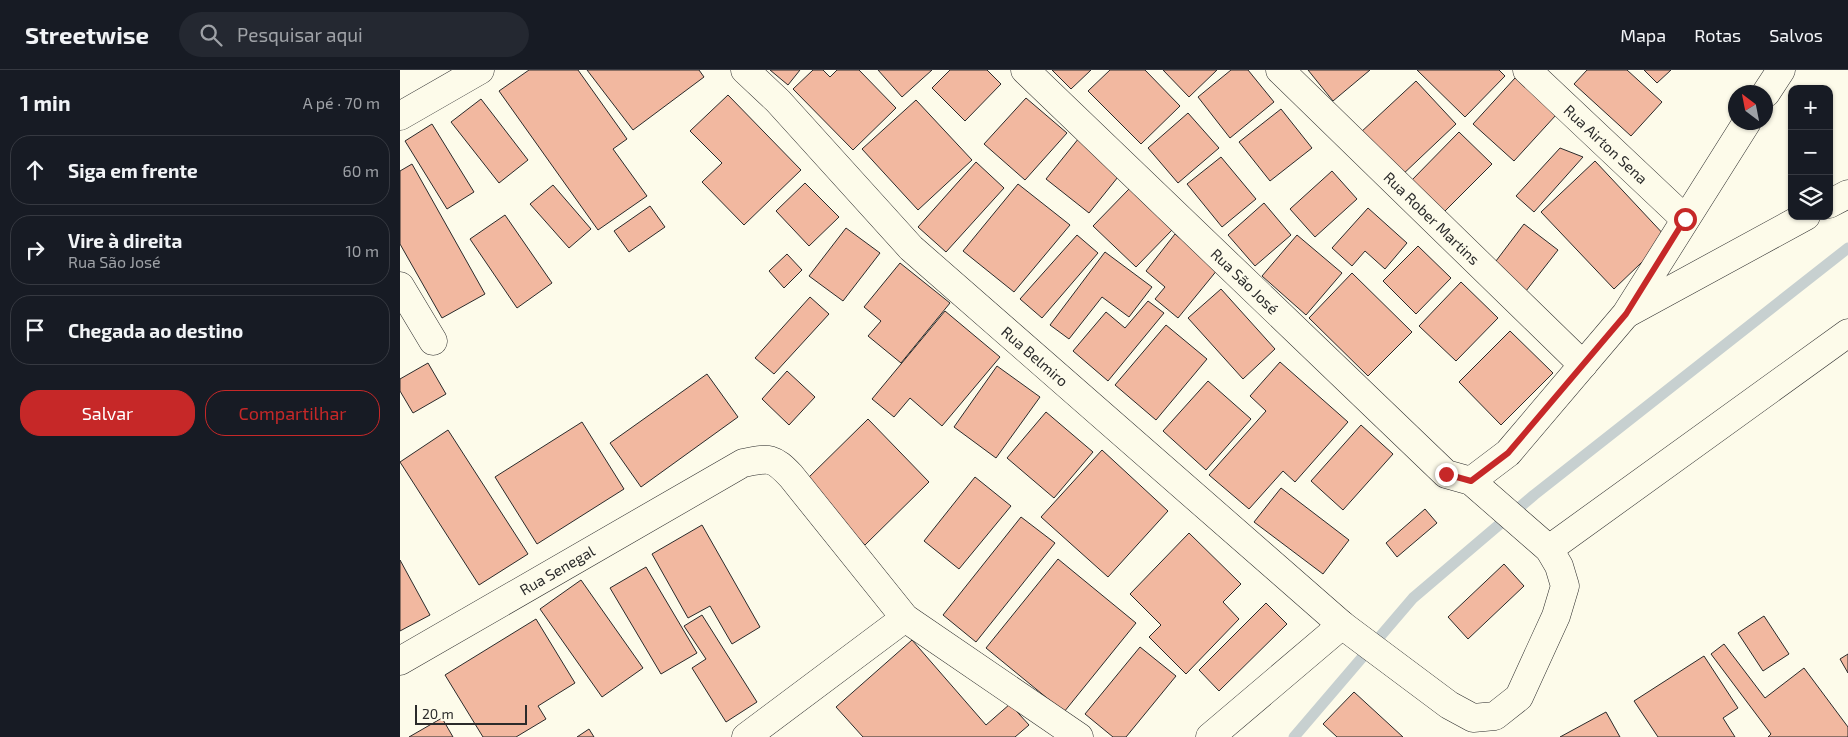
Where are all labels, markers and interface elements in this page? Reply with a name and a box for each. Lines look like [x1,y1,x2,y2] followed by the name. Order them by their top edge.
[179,12,529,57] search box
[25,20,149,49] text: Streetwise
[197,21,225,49] icon: search
[237,23,363,46] text: Pesquisar aqui
[1620,24,1666,46] text: Mapa
[1694,24,1741,46] text: Rotas
[1769,24,1823,46] text: Salvos
[1728,85,1773,130] north arrow
[1788,85,1833,220] map controls
[1788,85,1833,130] button: +
[20,90,71,115] text: 1 min
[303,93,380,112] text: A pé · 70 m
[1560,101,1652,187] street label: Rua Airton Sena
[1788,130,1833,175] button: −
[21,156,49,184] icon: ahead
[68,159,198,182] text: Siga em frente
[343,161,379,180] text: 60 m
[1380,168,1484,268] street label: Rua Rober Martins
[1788,175,1833,220] button: layers
[1674,208,1697,231] route start
[68,229,182,252] text: Vire à direita
[21,236,49,264] icon: right
[345,241,379,260] text: 10 m
[1207,244,1283,318] street label: Rua São José
[68,252,161,271] text: Rua São José
[21,316,49,344] icon: arrive
[68,319,243,342] text: Chegada ao destino
[998,322,1072,390] street label: Rua Belmiro
[20,390,195,436] button: Salvar
[205,390,380,436] button: Compartilhar
[1435,463,1458,486] route end
[516,541,598,599] street label: Rua Senegal
[415,702,528,725] scale bar
[422,705,454,722] text: 20 m

